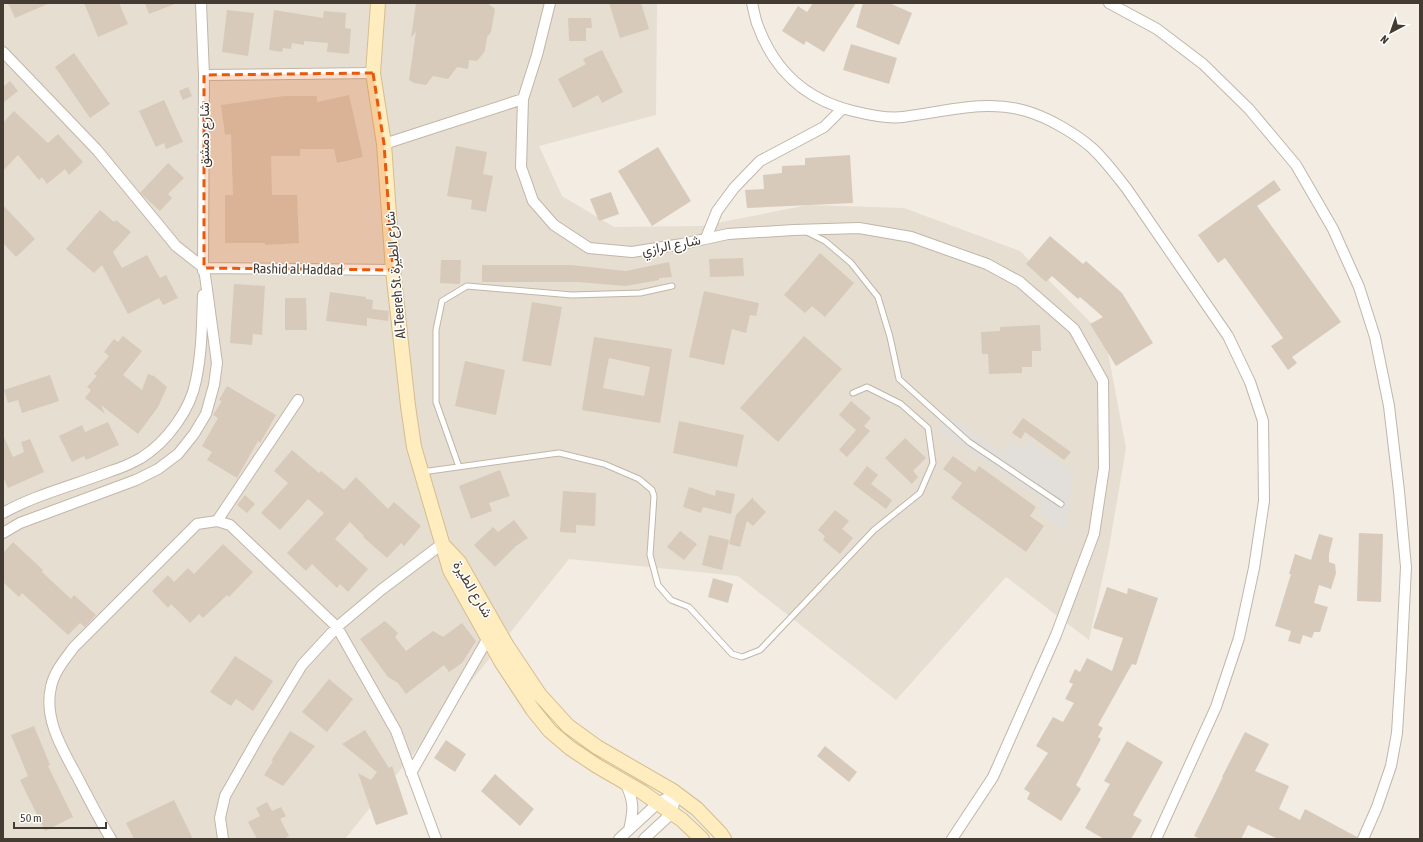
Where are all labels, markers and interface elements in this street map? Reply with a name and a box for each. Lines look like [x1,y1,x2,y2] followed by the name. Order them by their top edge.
[1371,12,1411,52] north arrow
[1378,33,1391,46] text: N
[196,102,215,168] street label: شارع دمشق
[381,210,412,339] street label: Al-Teereh St. شارع الطيرة
[640,231,703,262] street label: شارع الرازي
[253,260,343,278] street label: Rashid al Haddad
[447,558,496,622] street label: شارع الطيرة
[14,804,106,830] scale bar
[20,811,42,825] text: 50 m

